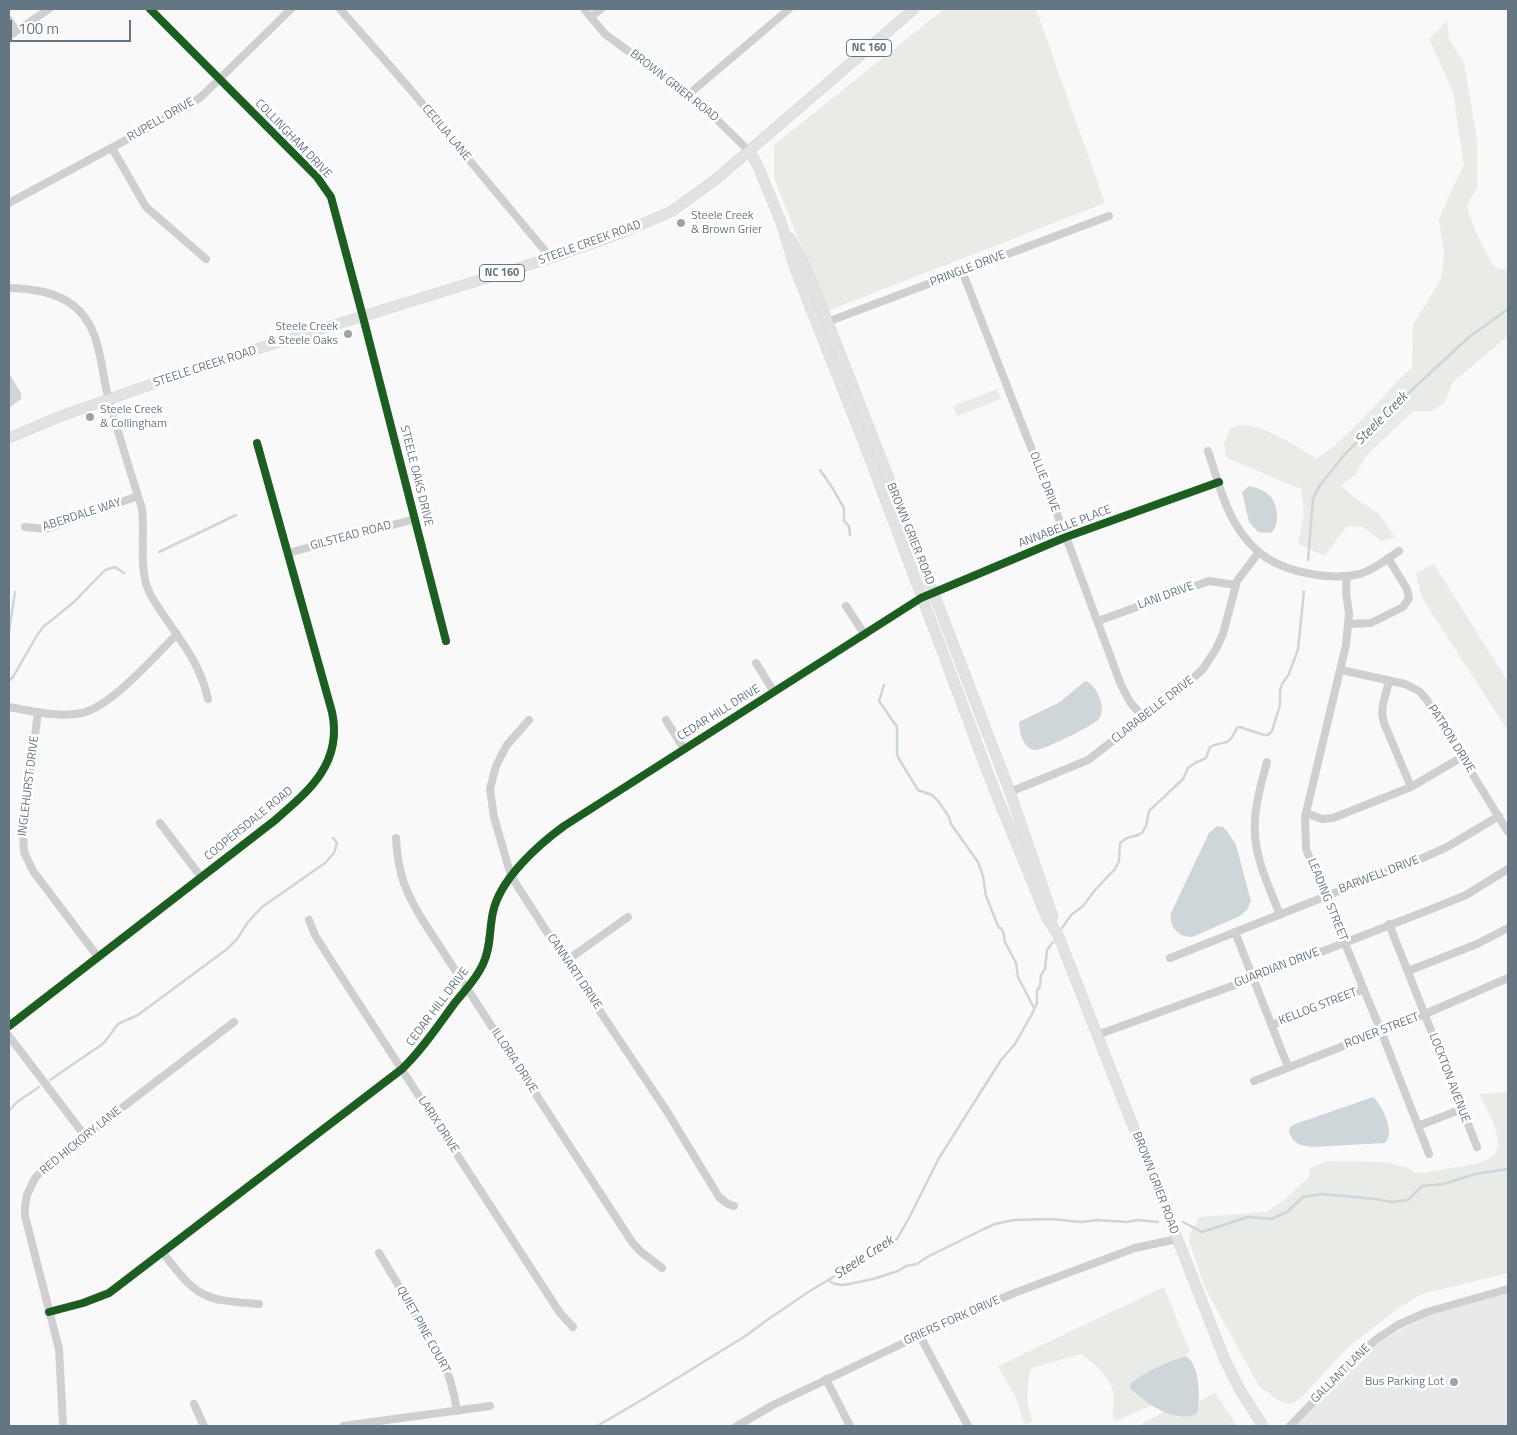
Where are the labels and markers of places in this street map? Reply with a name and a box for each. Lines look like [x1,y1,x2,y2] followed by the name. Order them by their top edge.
[691,209,762,237] place label: Steele Creek & Brown Grier
[675,217,687,229] marker: Steele Creek & Brown Grier
[268,320,338,348] place label: Steele Creek & Steele Oaks
[342,328,354,340] marker: Steele Creek & Steele Oaks
[100,403,167,431] place label: Steele Creek & Collingham
[84,411,96,423] marker: Steele Creek & Collingham
[1365,1375,1444,1389] place label: Bus Parking Lot
[1448,1376,1460,1388] marker: Bus Parking Lot

